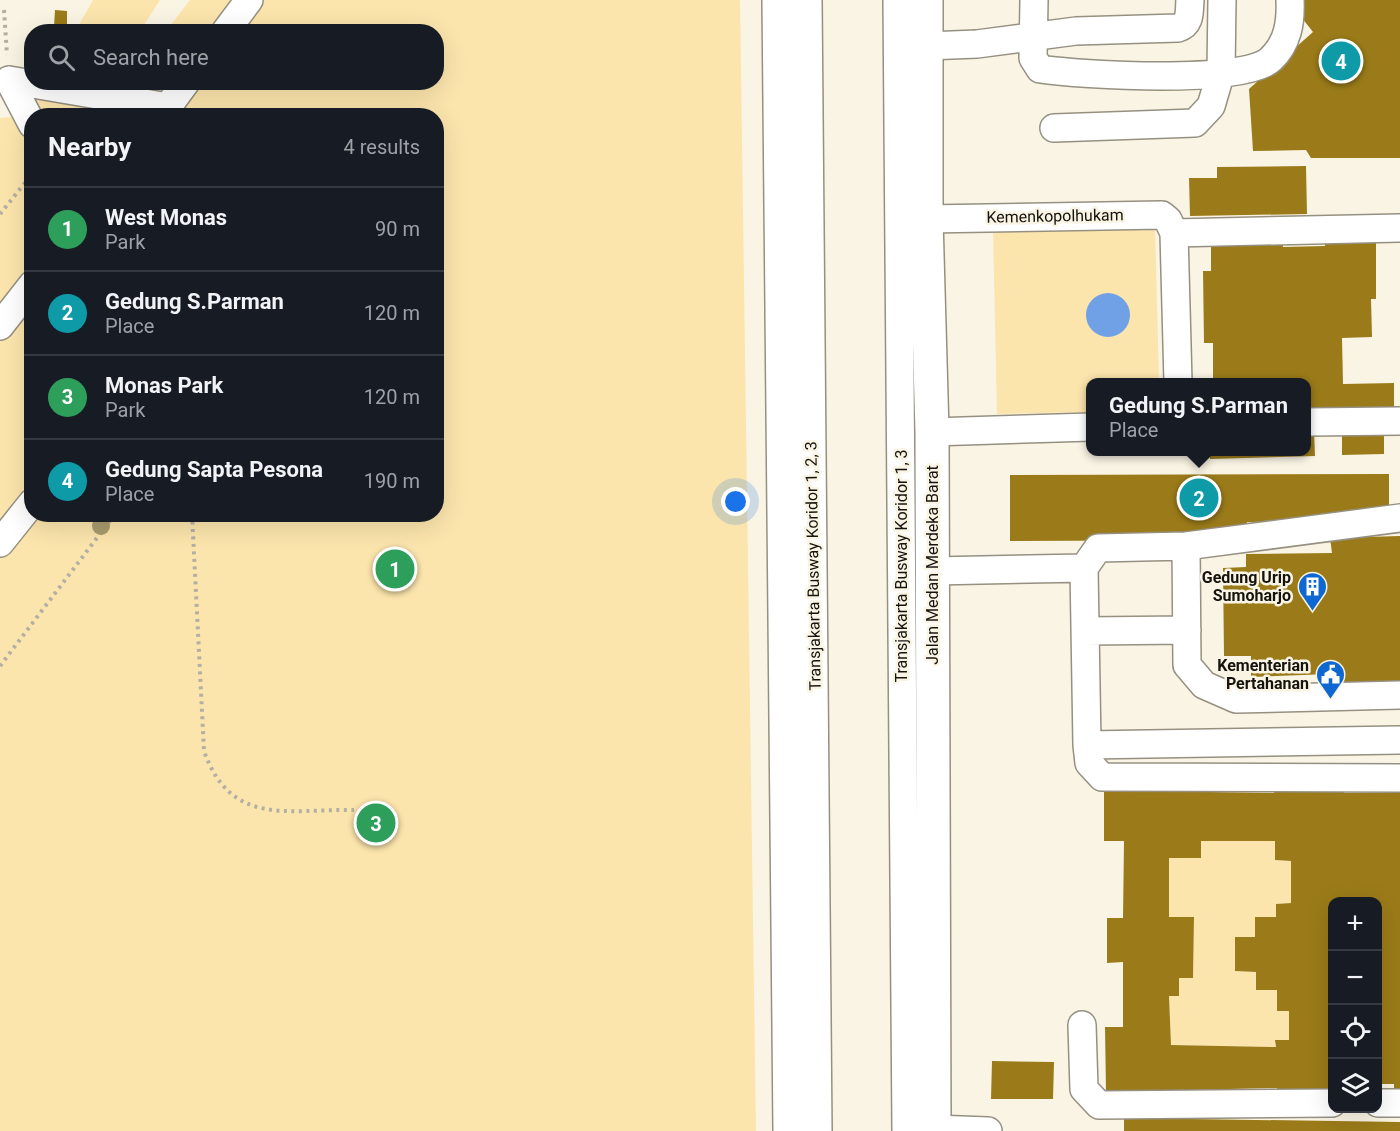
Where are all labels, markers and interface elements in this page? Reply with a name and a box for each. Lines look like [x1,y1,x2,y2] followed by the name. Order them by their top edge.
[24,24,444,90] search box
[1322,38,1360,84] pin: 4
[45,41,78,74] icon: search
[93,45,209,70] text: Search here
[48,132,131,162] text: Nearby
[344,135,420,159] text: 4 results
[105,205,227,230] text: West Monas
[986,205,1124,227] street label: Kemenkopolhukam
[62,217,73,241] text: 1
[375,217,420,241] text: 90 m
[105,230,145,254] text: Park
[105,289,284,314] text: Gedung S.Parman
[62,301,73,325] text: 2
[364,301,420,325] text: 120 m
[105,314,154,338] text: Place
[105,373,223,398] text: Monas Park
[1086,378,1311,456] popup
[62,385,73,409] text: 3
[364,385,420,409] text: 120 m
[1109,393,1288,418] text: Gedung S.Parman
[105,398,145,422] text: Park
[1109,418,1158,442] text: Place
[801,441,825,691] street label: Transjakarta Busway Koridor 1, 2, 3
[892,449,911,683] street label: Transjakarta Busway Koridor 1, 3
[105,457,323,482] text: Gedung Sapta Pesona
[923,465,942,665] street label: Jalan Medan Merdeka Barat
[62,469,73,493] text: 4
[364,469,420,493] text: 190 m
[1180,476,1218,520] pin: 2
[105,482,154,506] text: Place
[721,487,750,516] your location
[376,546,414,592] pin: 1
[1202,568,1291,605] place label: Gedung Urip Sumoharjo
[1296,570,1328,612] building icon: Gedung Urip Sumoharjo
[1217,656,1309,693] place label: Kementerian Pertahanan
[1314,658,1346,700] public building icon: Kementerian Pertahanan
[356,800,395,846] pin: 3
[1328,897,1382,1113] map controls
[1328,897,1382,951] button: +
[1328,951,1382,1005] button: −
[1328,1005,1382,1059] button: locate
[1328,1059,1382,1113] button: layers

